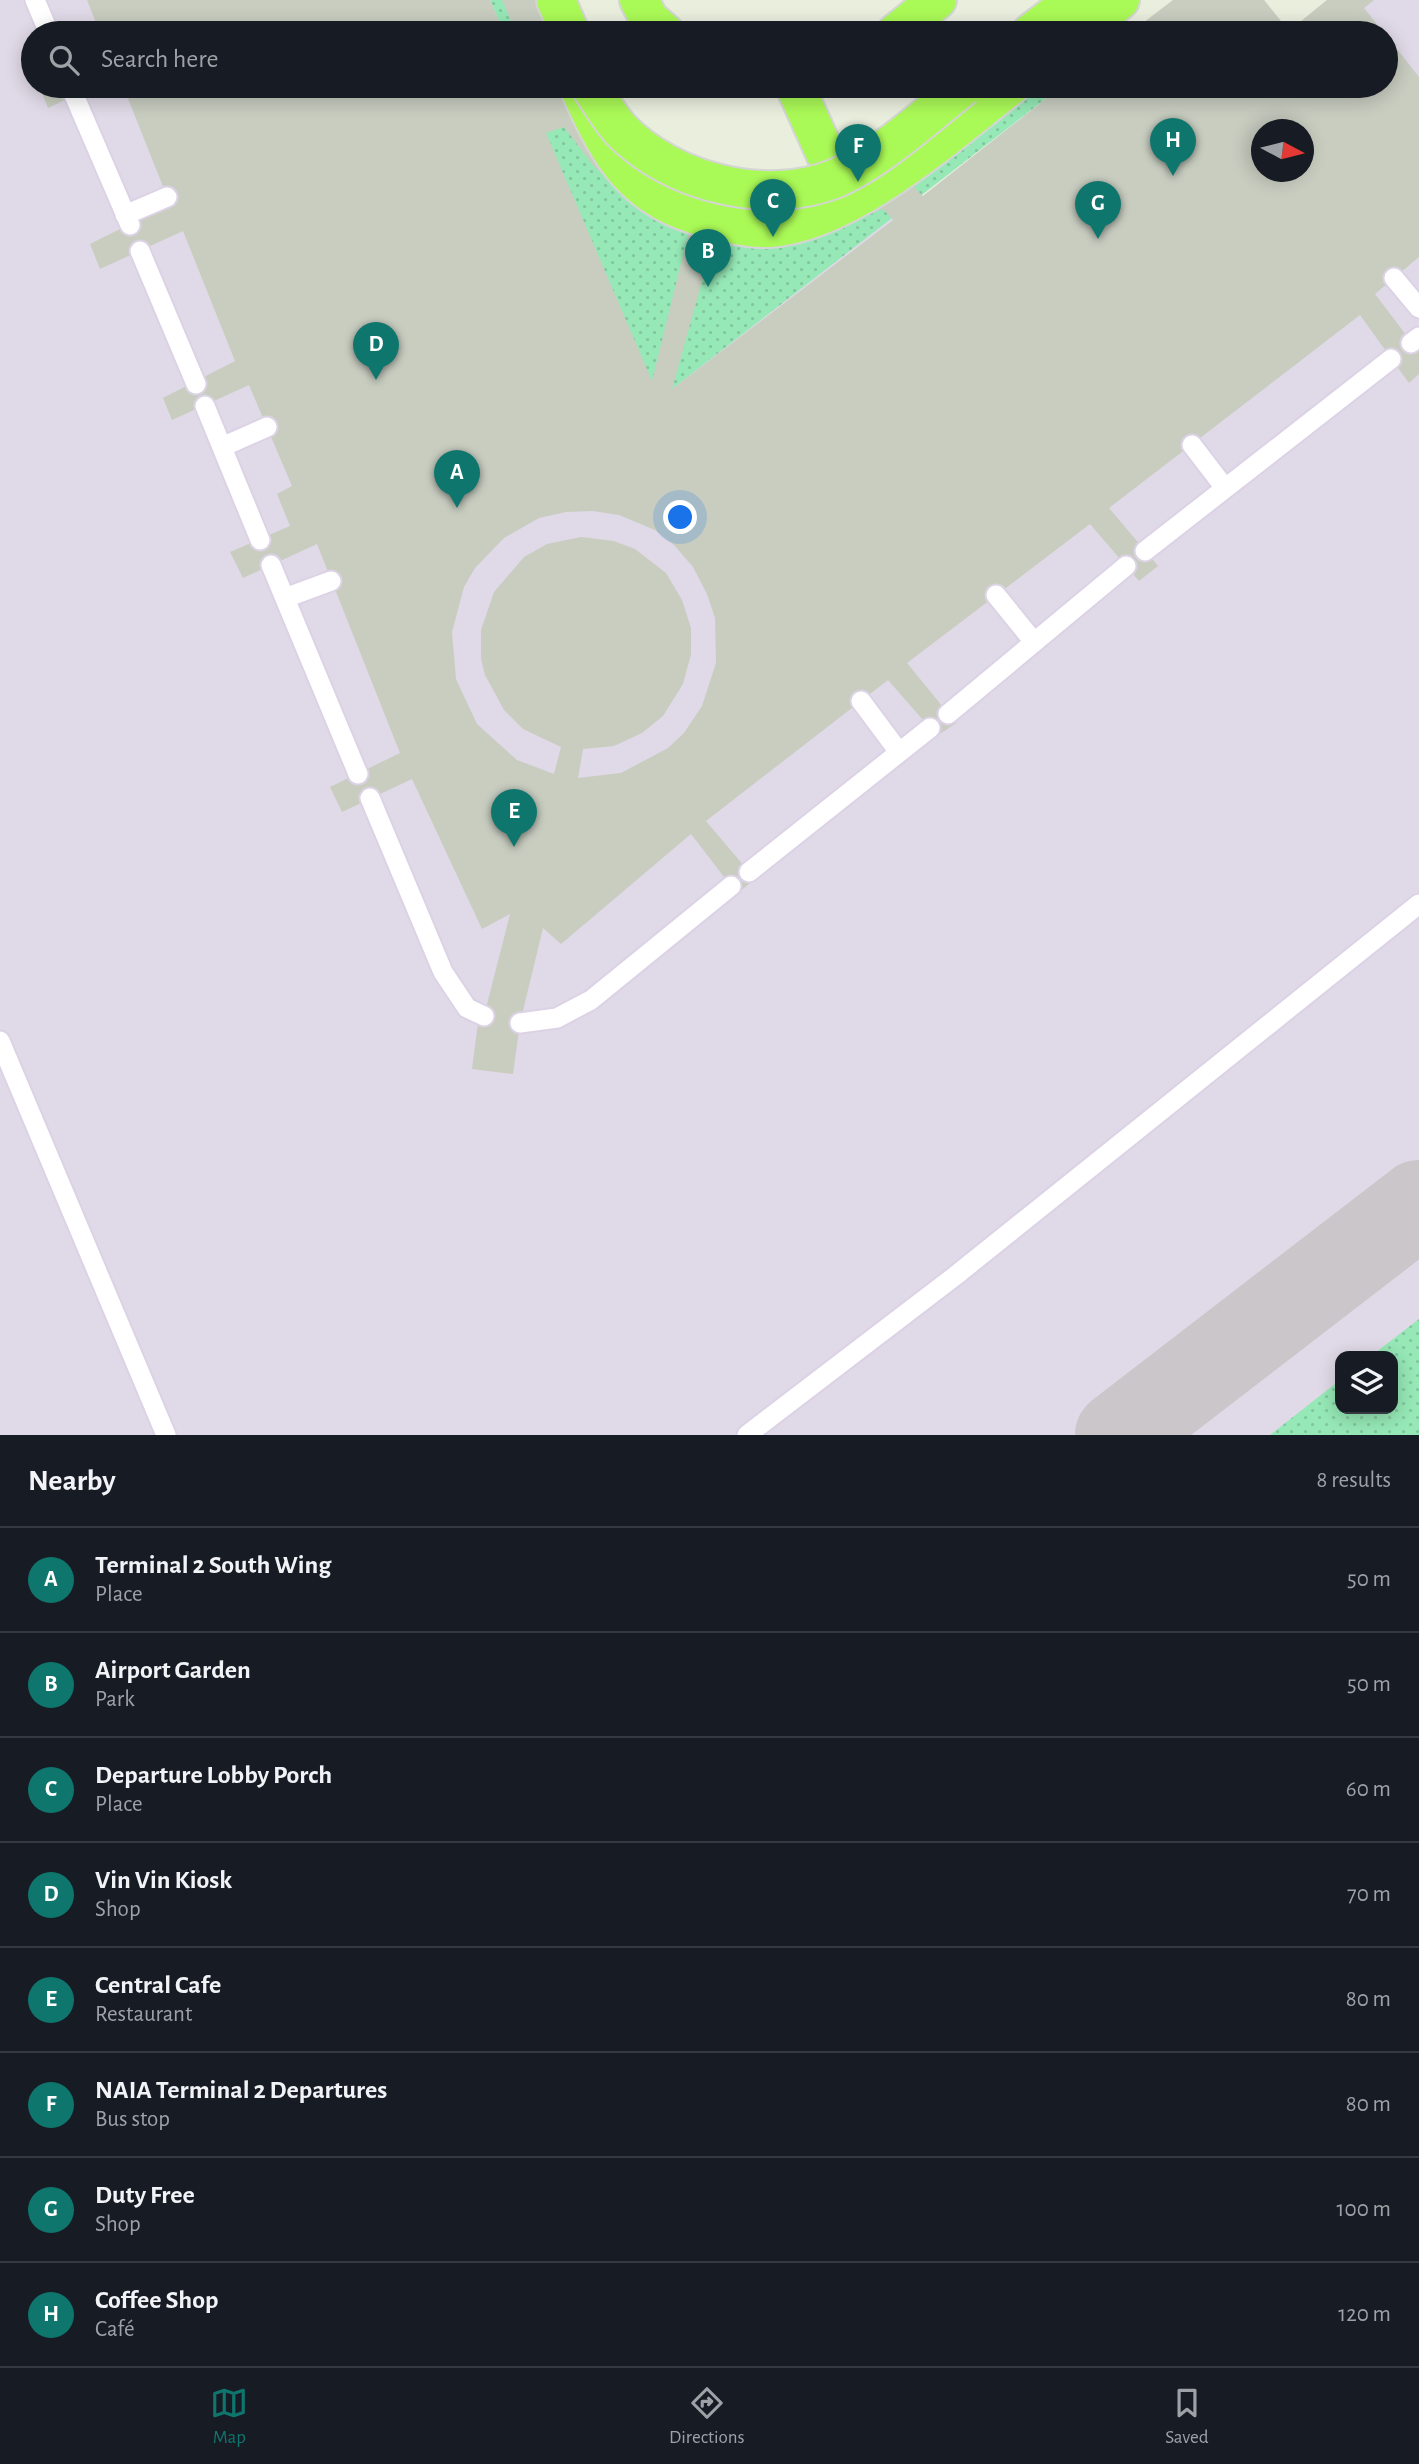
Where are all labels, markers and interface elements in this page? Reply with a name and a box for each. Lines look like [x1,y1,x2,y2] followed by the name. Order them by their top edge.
[21,21,1398,98] search box
[45,41,83,79] icon: search
[101,46,219,72] text: Search here
[1150,118,1196,176] pin: H
[1251,119,1314,182] north arrow
[835,124,881,182] pin: F
[750,179,796,237] pin: C
[1075,181,1121,239] pin: G
[685,229,731,287] pin: B
[353,322,399,380] pin: D
[434,450,480,508] pin: A
[663,500,697,534] your location
[491,789,537,847] pin: E
[1335,1351,1398,1414] map controls
[1335,1351,1398,1414] button: layers
[28,1466,116,1496] text: Nearby
[1317,1469,1391,1492] text: 8 results
[95,1552,331,1578] text: Terminal 2 South Wing
[44,1568,58,1591] text: A
[1347,1568,1391,1591] text: 50 m
[95,1583,143,1606] text: Place
[95,1657,251,1683] text: Airport Garden
[44,1673,58,1696] text: B
[1347,1673,1391,1696] text: 50 m
[95,1688,135,1711] text: Park
[95,1762,332,1788] text: Departure Lobby Porch
[45,1778,57,1801] text: C
[1346,1778,1391,1801] text: 60 m
[95,1793,143,1816] text: Place
[95,1867,232,1893] text: Vin Vin Kiosk
[43,1883,59,1906] text: D
[1347,1883,1391,1906] text: 70 m
[95,1898,141,1921] text: Shop
[95,1972,221,1998] text: Central Cafe
[45,1988,57,2011] text: E
[1346,1988,1391,2011] text: 80 m
[95,2003,192,2026] text: Restaurant
[95,2077,387,2103] text: NAIA Terminal 2 Departures
[46,2093,56,2116] text: F
[1346,2093,1391,2116] text: 80 m
[95,2108,170,2131] text: Bus stop
[95,2182,195,2208] text: Duty Free
[44,2198,58,2221] text: G
[1337,2198,1391,2221] text: 100 m
[95,2213,141,2236] text: Shop
[95,2287,218,2313] text: Coffee Shop
[43,2303,59,2326] text: H
[1338,2303,1391,2326] text: 120 m
[95,2318,135,2341] text: Café
[210,2384,248,2449] tab: Map
[669,2384,745,2449] tab: Directions
[1165,2384,1209,2449] tab: Saved

